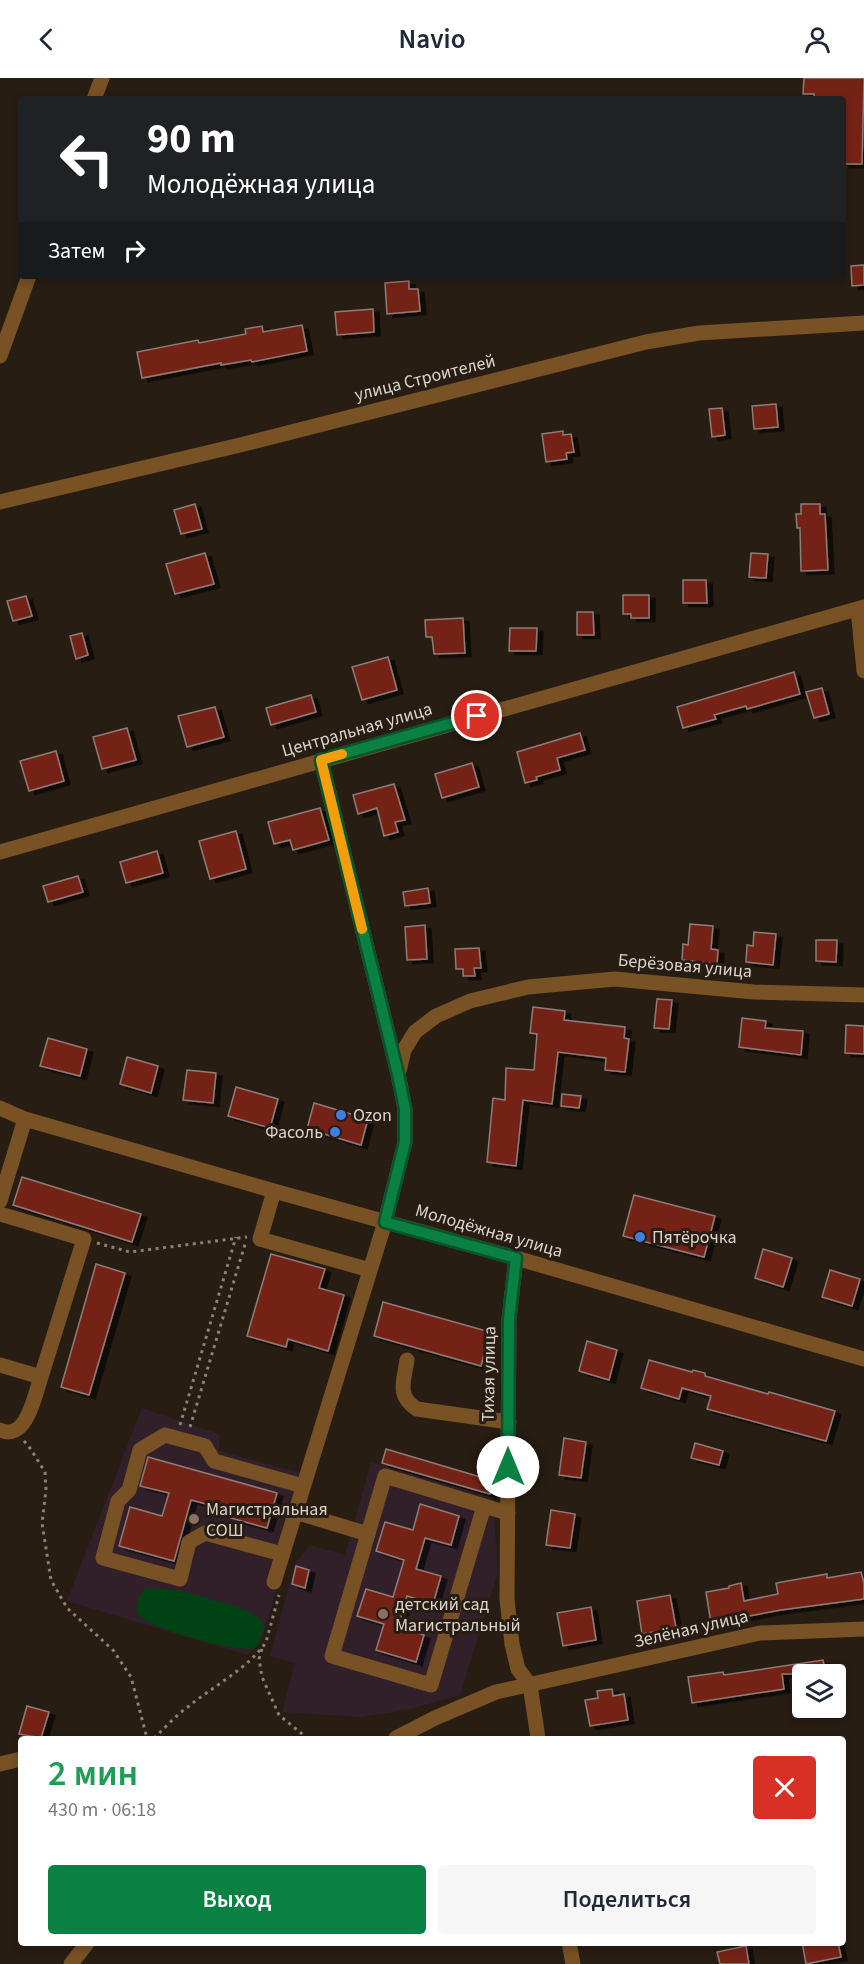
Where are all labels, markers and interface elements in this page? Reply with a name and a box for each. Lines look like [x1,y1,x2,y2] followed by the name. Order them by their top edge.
[399,20,465,59] text: Navio
[30,23,63,56] icon: back
[801,23,834,56] icon: person
[147,109,236,169] text: 90 m
[48,120,126,198] icon: left
[147,165,375,204] text: Молодёжная улица
[118,234,151,267] icon: right
[48,235,106,267] text: Затем
[352,348,498,408] street label: улица Строителей
[451,690,502,741] pin
[279,697,435,763] street label: Центральная улица
[460,699,493,732] icon: arrive
[617,948,753,984] street label: Берёзовая улица
[353,1103,392,1128] place label: Ozon
[334,1108,348,1122] marker: Ozon
[265,1120,323,1145] place label: Фасоль
[328,1125,342,1139] marker: Фасоль
[412,1198,566,1264] street label: Молодёжная улица
[652,1225,737,1250] place label: Пятёрочка
[633,1230,647,1244] marker: Пятёрочка
[476,1326,502,1422] street label: Тихая улица
[476,1435,540,1499] position arrow
[206,1497,328,1543] place label: Магистральная СОШ
[187,1512,201,1526] marker: Магистральная СОШ
[395,1592,521,1638] place label: детский сад Магистральный
[631,1604,751,1654] street label: Зелёная улица
[376,1607,390,1621] marker: детский сад Магистральный
[792,1664,846,1718] map controls
[792,1664,846,1718] button: layers
[48,1748,138,1799] text: 2 мин
[753,1756,816,1819] button: close
[48,1796,156,1824] text: 430 m · 06:18
[48,1865,426,1934] button: Выход
[438,1865,816,1934] button: Поделиться

